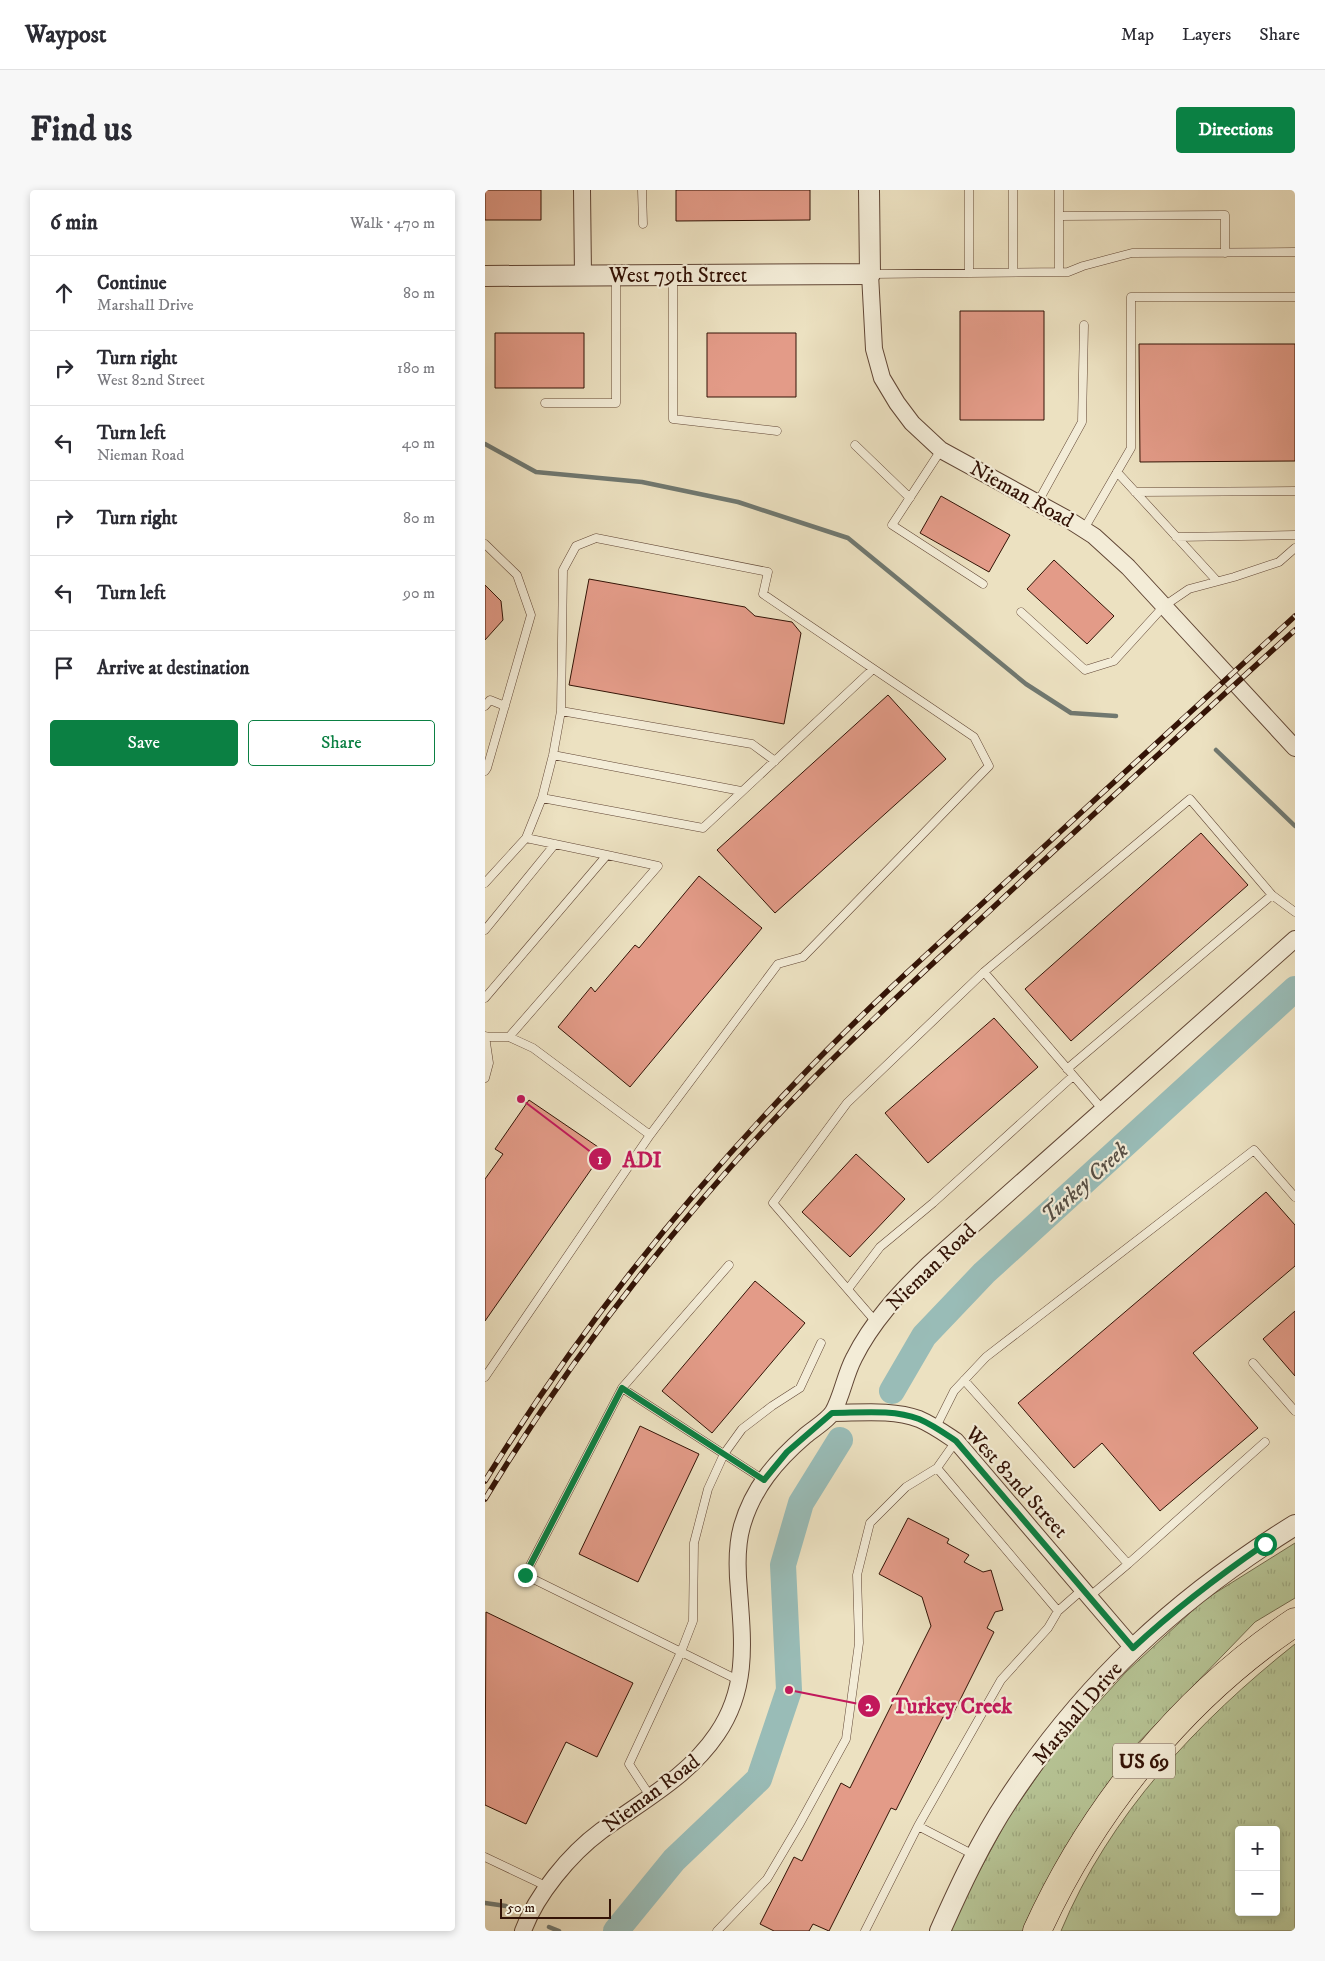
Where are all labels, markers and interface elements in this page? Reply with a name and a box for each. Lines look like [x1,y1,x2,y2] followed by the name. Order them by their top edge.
[25,20,106,50] text: Waypost
[1121,24,1154,46] text: Map
[1182,24,1231,46] text: Layers
[1259,24,1300,46] text: Share
[1176,107,1295,153] button: Directions
[30,108,132,152] text: Find us
[50,210,98,236] text: 6 min
[350,213,435,233] text: Walk · 470 m
[608,263,748,289] street label: West 79th Street
[97,272,167,295] text: Continue
[50,279,78,307] icon: ahead
[403,283,435,303] text: 80 m
[97,295,194,315] text: Marshall Drive
[97,347,177,370] text: Turn right
[50,354,78,382] icon: right
[397,358,435,378] text: 180 m
[97,370,205,390] text: West 82nd Street
[97,422,166,445] text: Turn left
[50,429,78,457] icon: left
[402,433,435,453] text: 40 m
[97,445,184,465] text: Nieman Road
[965,456,1078,534] street label: Nieman Road
[50,504,78,532] icon: right
[97,507,177,530] text: Turn right
[403,508,435,528] text: 80 m
[50,579,78,607] icon: left
[97,582,166,605] text: Turn left
[403,583,435,603] text: 90 m
[50,654,78,682] icon: arrive
[97,657,249,680] text: Arrive at destination
[50,720,238,766] button: Save
[248,720,435,766] button: Share
[1036,1136,1135,1229] water label: Turkey Creek
[588,1141,672,1178] callout: ADI
[621,1147,662,1174] text: ADI
[597,1150,603,1169] text: 1
[881,1218,982,1317] street label: Nieman Road
[959,1421,1073,1544] street label: West 82nd Street
[1254,1533,1277,1556] route start
[514,1564,537,1587] route end
[1027,1657,1129,1771] street label: Marshall Drive
[857,1687,1022,1724] callout: Turkey Creek
[891,1693,1013,1720] text: Turkey Creek
[865,1697,873,1716] text: 2
[1113,1744,1175,1778] road number: US 69
[598,1749,706,1839] street label: Nieman Road
[1235,1826,1280,1916] map controls
[1235,1826,1280,1871] button: +
[1235,1871,1280,1916] button: −
[500,1896,611,1919] scale bar
[507,1899,535,1917] text: 50 m

